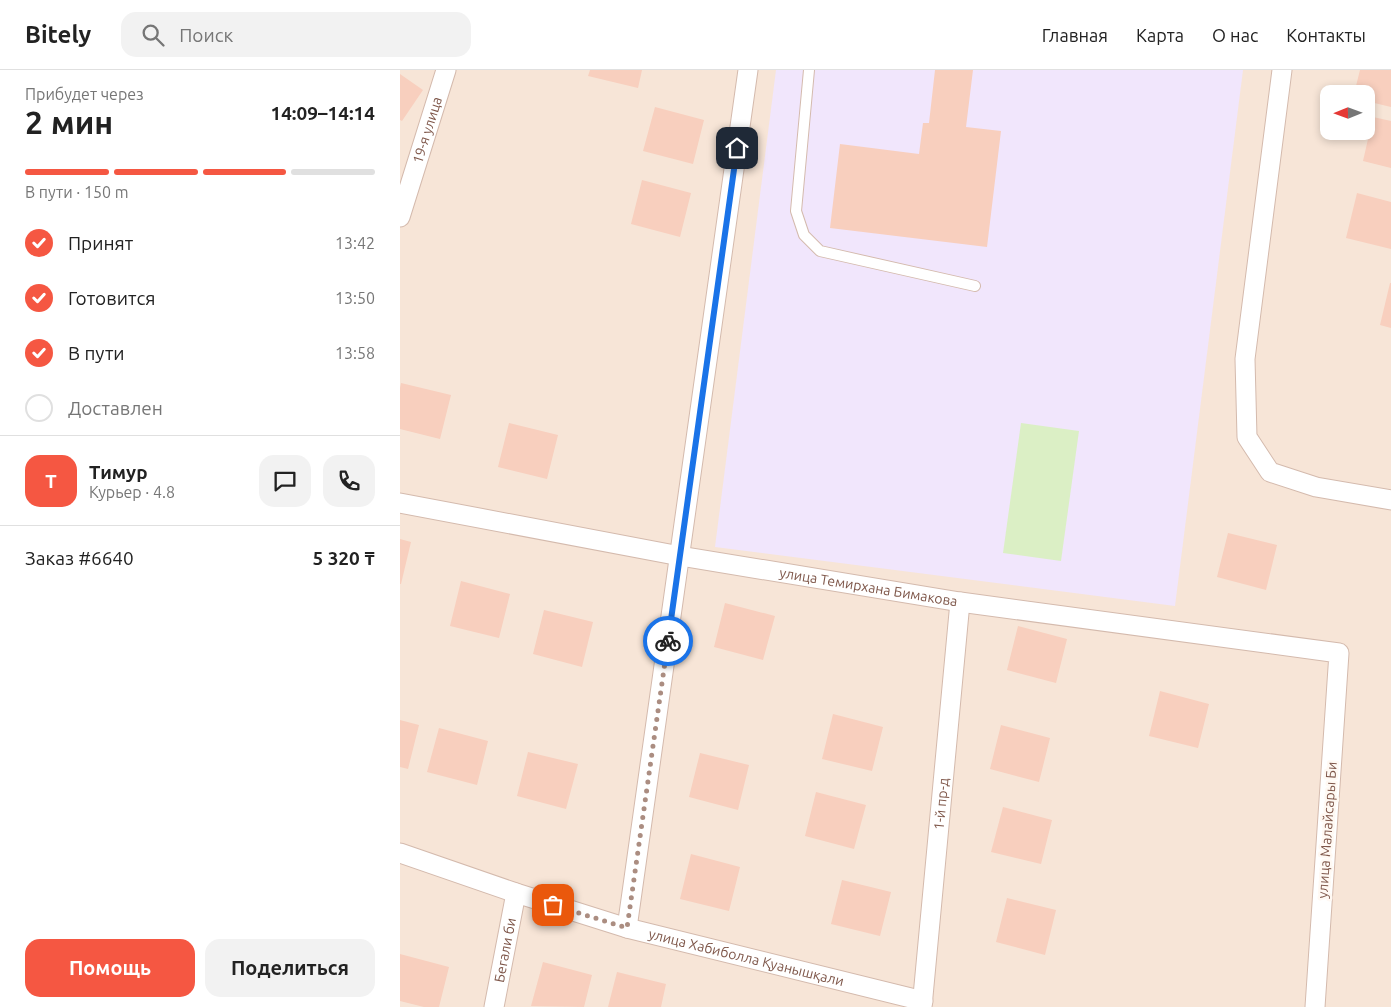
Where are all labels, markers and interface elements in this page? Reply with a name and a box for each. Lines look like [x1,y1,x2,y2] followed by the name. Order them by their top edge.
[121,12,471,57] search box
[25,21,91,48] text: Bitely
[139,21,167,49] icon: search
[179,24,233,46] text: Поиск
[1042,25,1108,45] text: Главная
[1136,25,1184,45] text: Карта
[1212,25,1258,45] text: О нас
[1286,25,1366,45] text: Контакты
[25,85,144,103] text: Прибудет через
[1320,85,1375,140] north arrow
[1320,85,1375,140] map controls
[409,95,445,165] street label: 19-я улица
[270,102,375,124] text: 14:09–14:14
[25,104,113,140] text: 2 мин
[716,127,758,169] pin
[723,134,751,162] icon: home
[25,183,128,201] text: В пути · 150 m
[25,229,53,257] icon: check
[68,232,133,254] text: Принят
[335,234,375,252] text: 13:42
[25,284,53,312] icon: check
[68,287,155,309] text: Готовится
[335,289,375,307] text: 13:50
[25,339,53,367] icon: check
[68,342,125,364] text: В пути
[335,344,375,362] text: 13:58
[68,397,163,419] text: Доставлен
[259,455,311,507] button: chat
[323,455,375,507] button: phone
[89,461,148,483] text: Тимур
[45,470,57,492] text: Т
[89,483,175,501] text: Курьер · 4.8
[25,547,134,569] text: Заказ #6640
[312,547,375,569] text: 5 320 ₸
[778,564,959,609] street label: улица Темирхана Бимакова
[643,616,693,666] courier
[654,627,682,655] icon: bike
[1314,761,1340,899] street label: улица Малайcары Би
[931,777,951,831] street label: 1-й пр-д
[532,884,574,926] pin
[539,891,567,919] icon: bag
[491,916,519,984] street label: Бегали би
[647,926,846,989] street label: улица Хабиболла Қуанышқали
[25,939,195,997] button: Помощь
[205,939,375,997] button: Поделиться

